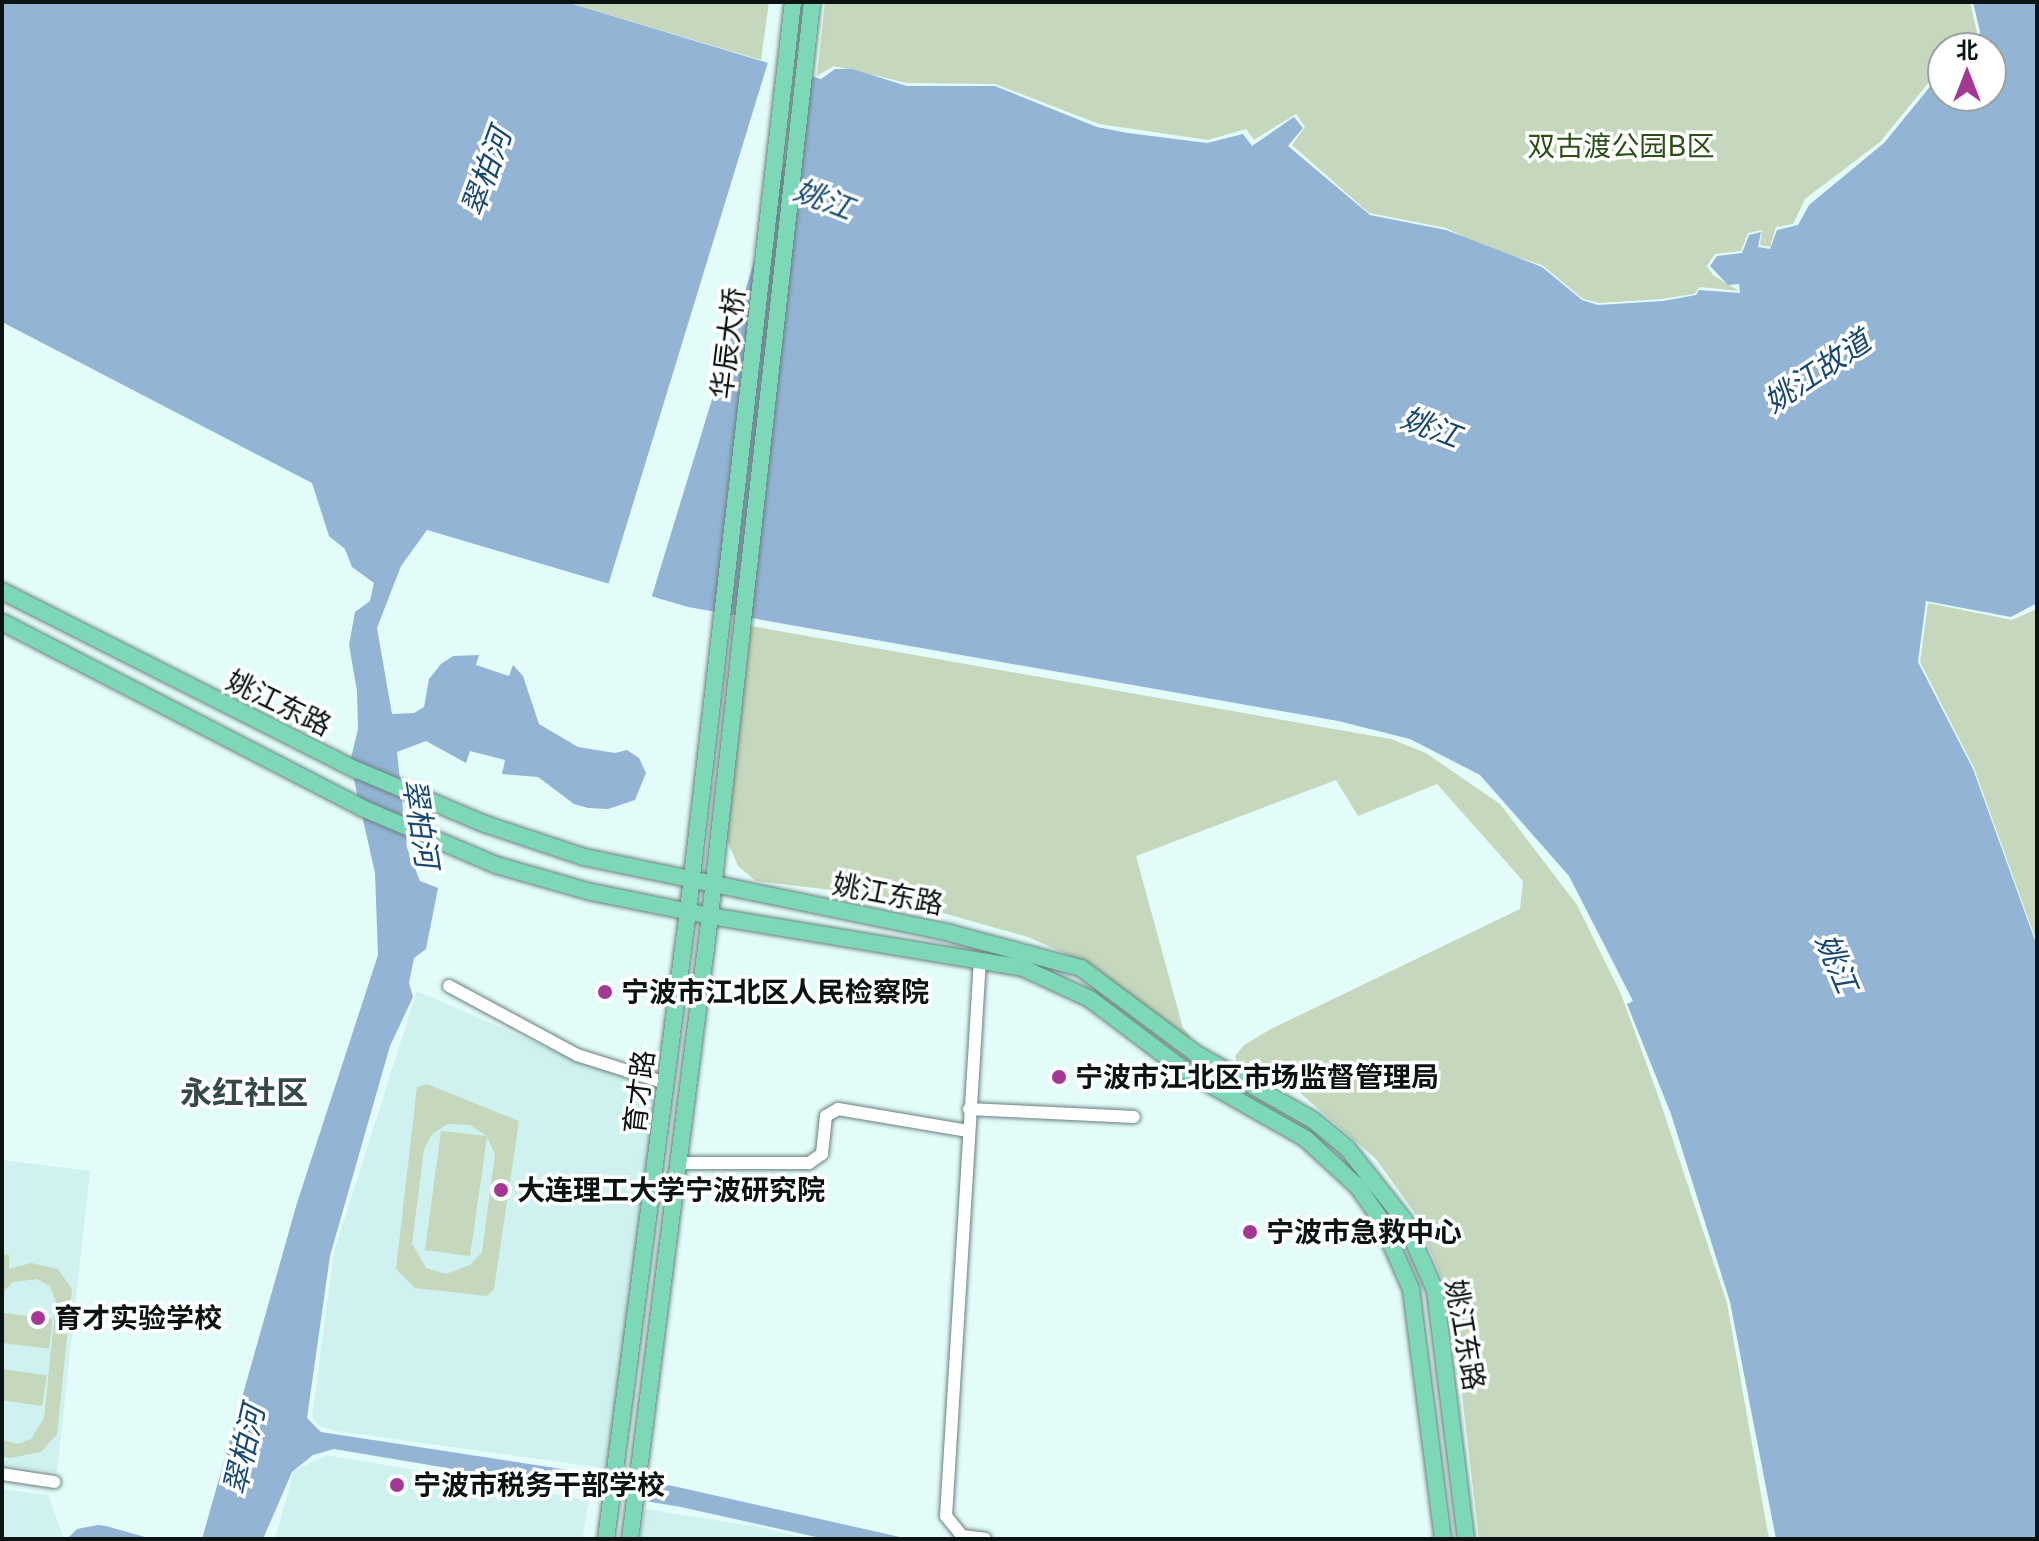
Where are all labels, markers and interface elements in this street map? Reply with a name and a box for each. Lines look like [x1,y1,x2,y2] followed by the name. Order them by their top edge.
[1927,32,2007,112] north arrow
[1956,37,1978,63] text: 北
[454,124,518,220] water label: 翠柏河
[1528,129,1714,163] park label: 双古渡公园B区
[790,171,858,227] water label: 姚江
[705,285,751,401] street label: 华辰大桥
[1757,323,1877,419] water label: 姚江故道
[1397,399,1465,455] water label: 姚江
[221,663,337,743] street label: 姚江东路
[396,776,446,870] water label: 翠柏河
[830,867,946,921] street label: 姚江东路
[1809,928,1865,998] water label: 姚江
[621,975,929,1009] place label: 宁波市江北区人民检察院
[596,983,614,1001] marker: 宁波市江北区人民检察院
[617,1048,661,1136] street label: 育才路
[1075,1060,1439,1094] place label: 宁波市江北区市场监督管理局
[1050,1068,1068,1086] marker: 宁波市江北区市场监督管理局
[180,1074,308,1112] district label: 永红社区
[517,1173,825,1207] place label: 大连理工大学宁波研究院
[492,1181,510,1199] marker: 大连理工大学宁波研究院
[1266,1215,1462,1249] place label: 宁波市急救中心
[1241,1223,1259,1241] marker: 宁波市急救中心
[1439,1277,1491,1393] street label: 姚江东路
[54,1301,222,1335] place label: 育才实验学校
[29,1309,47,1327] marker: 育才实验学校
[216,1402,272,1498] water label: 翠柏河
[413,1468,665,1502] place label: 宁波市税务干部学校
[388,1476,406,1494] marker: 宁波市税务干部学校

